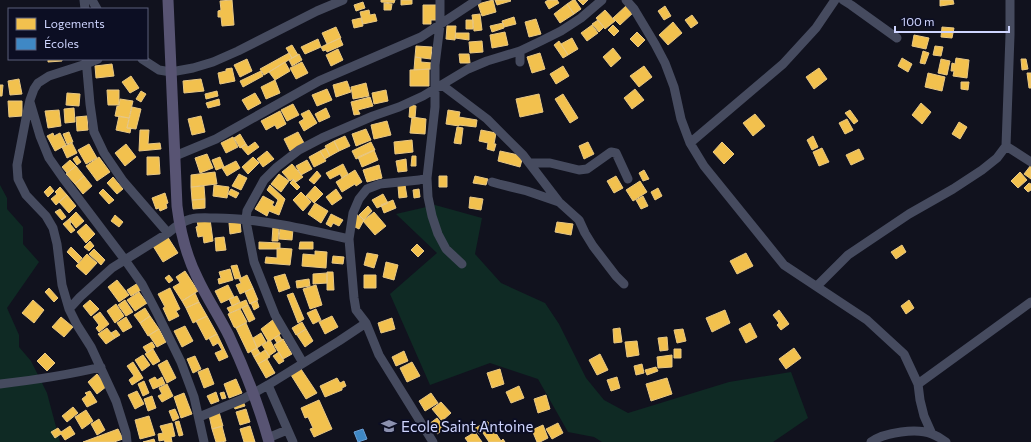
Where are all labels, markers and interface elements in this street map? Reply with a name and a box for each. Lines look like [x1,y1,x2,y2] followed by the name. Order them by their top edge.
[8,8,148,60] legend
[895,8,1009,34] scale bar
[901,14,935,28] text: 100 m
[44,16,105,30] text: Logements
[44,36,79,50] text: Écoles
[380,417,398,435] school or university icon: Ecole Saint Antoine
[401,417,533,435] place label: Ecole Saint Antoine

